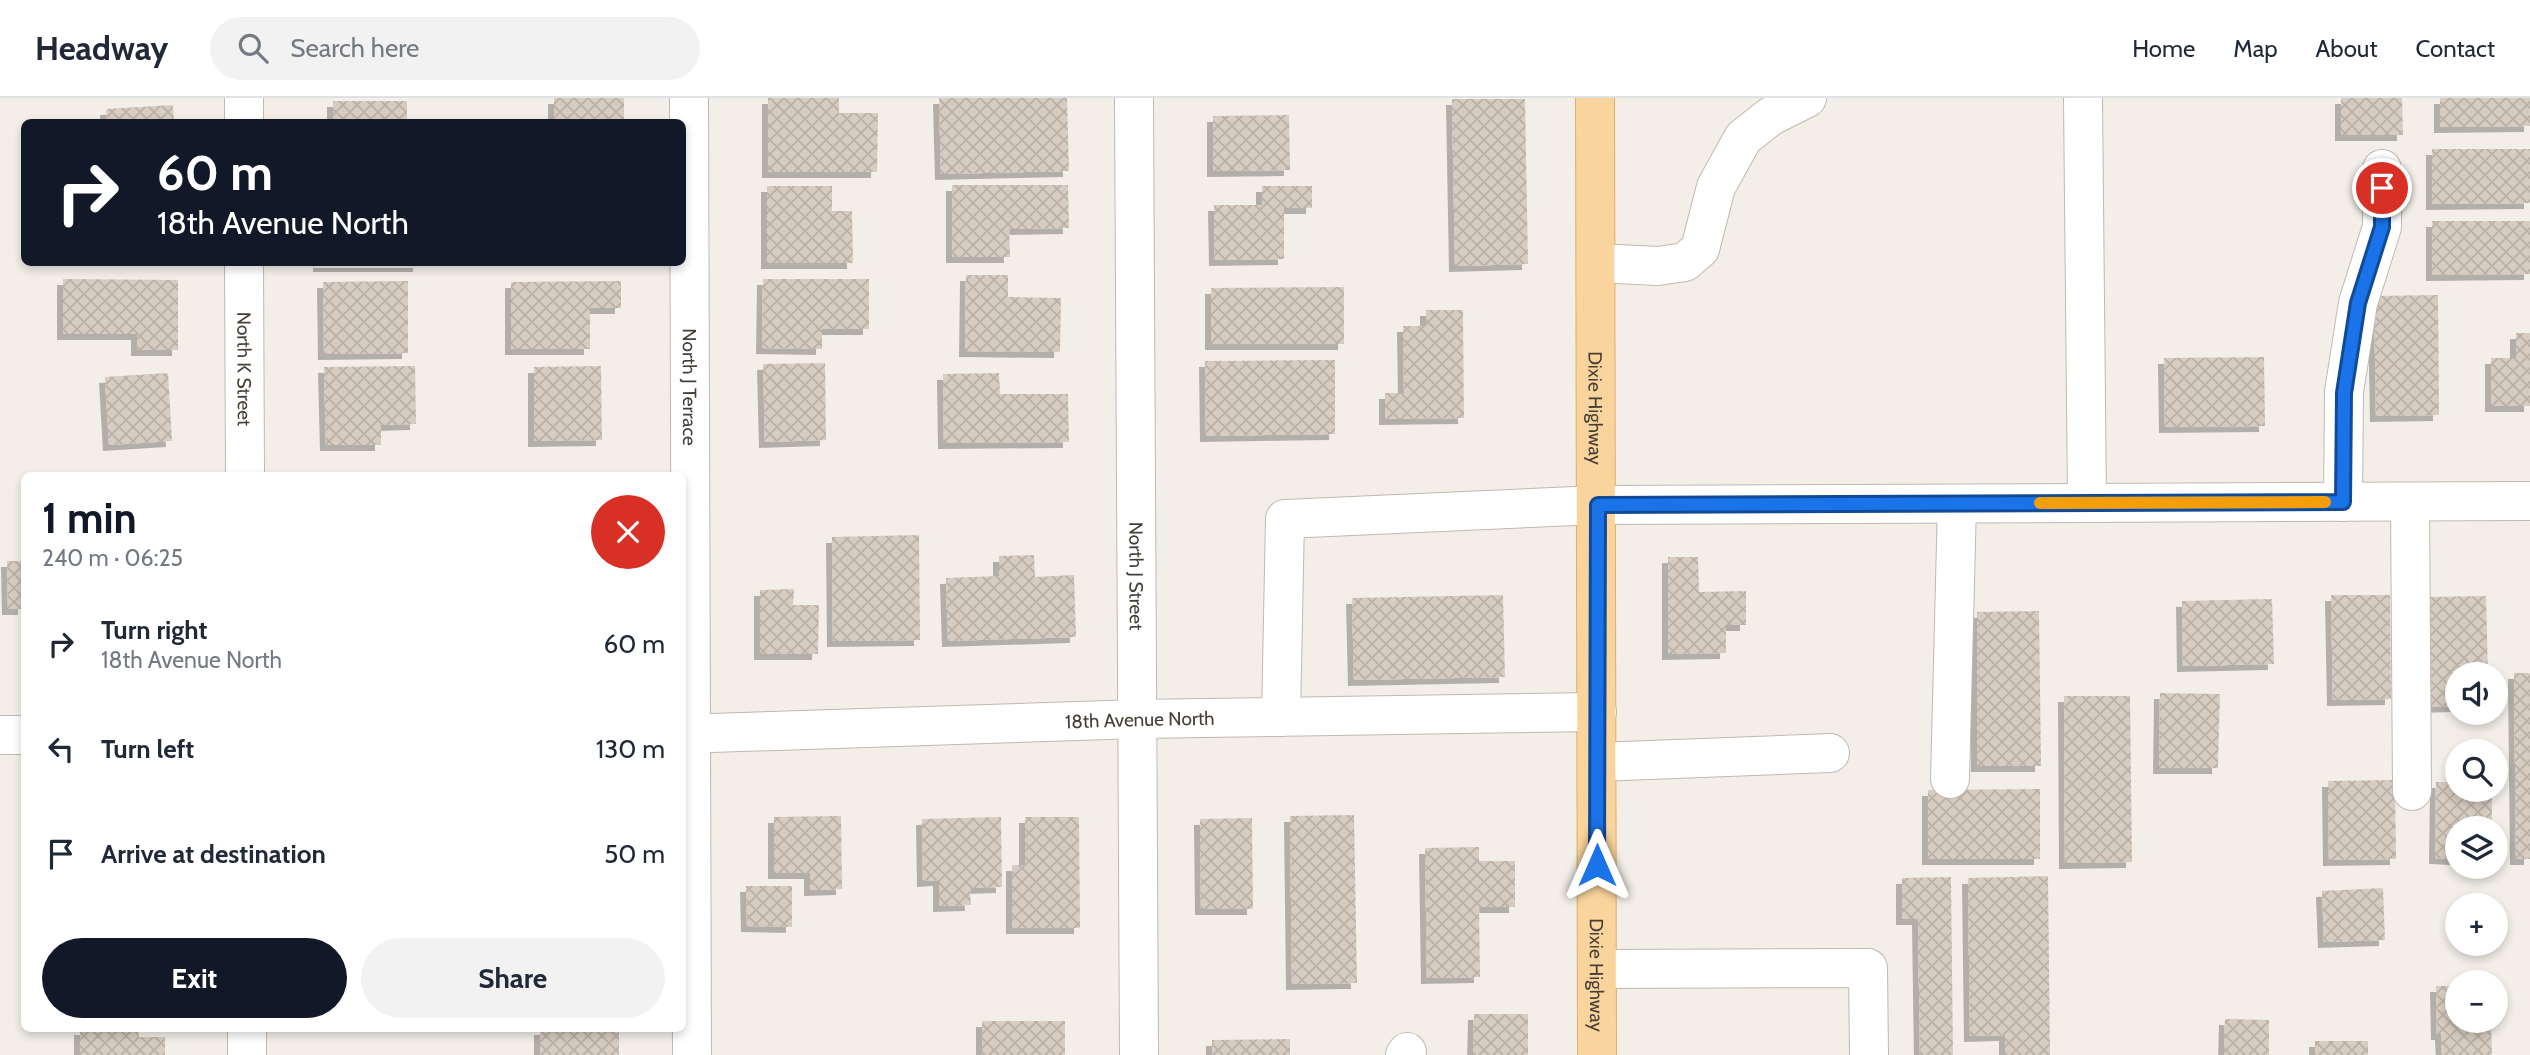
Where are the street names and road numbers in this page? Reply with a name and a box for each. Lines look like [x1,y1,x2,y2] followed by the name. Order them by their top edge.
[232,312,256,427] street label: North K Street
[678,328,701,446] street label: North J Terrace
[1584,351,1607,465] street label: Dixie Highway
[1124,522,1148,631] street label: North J Street
[1065,707,1215,733] street label: 18th Avenue North
[1585,918,1608,1032] street label: Dixie Highway

